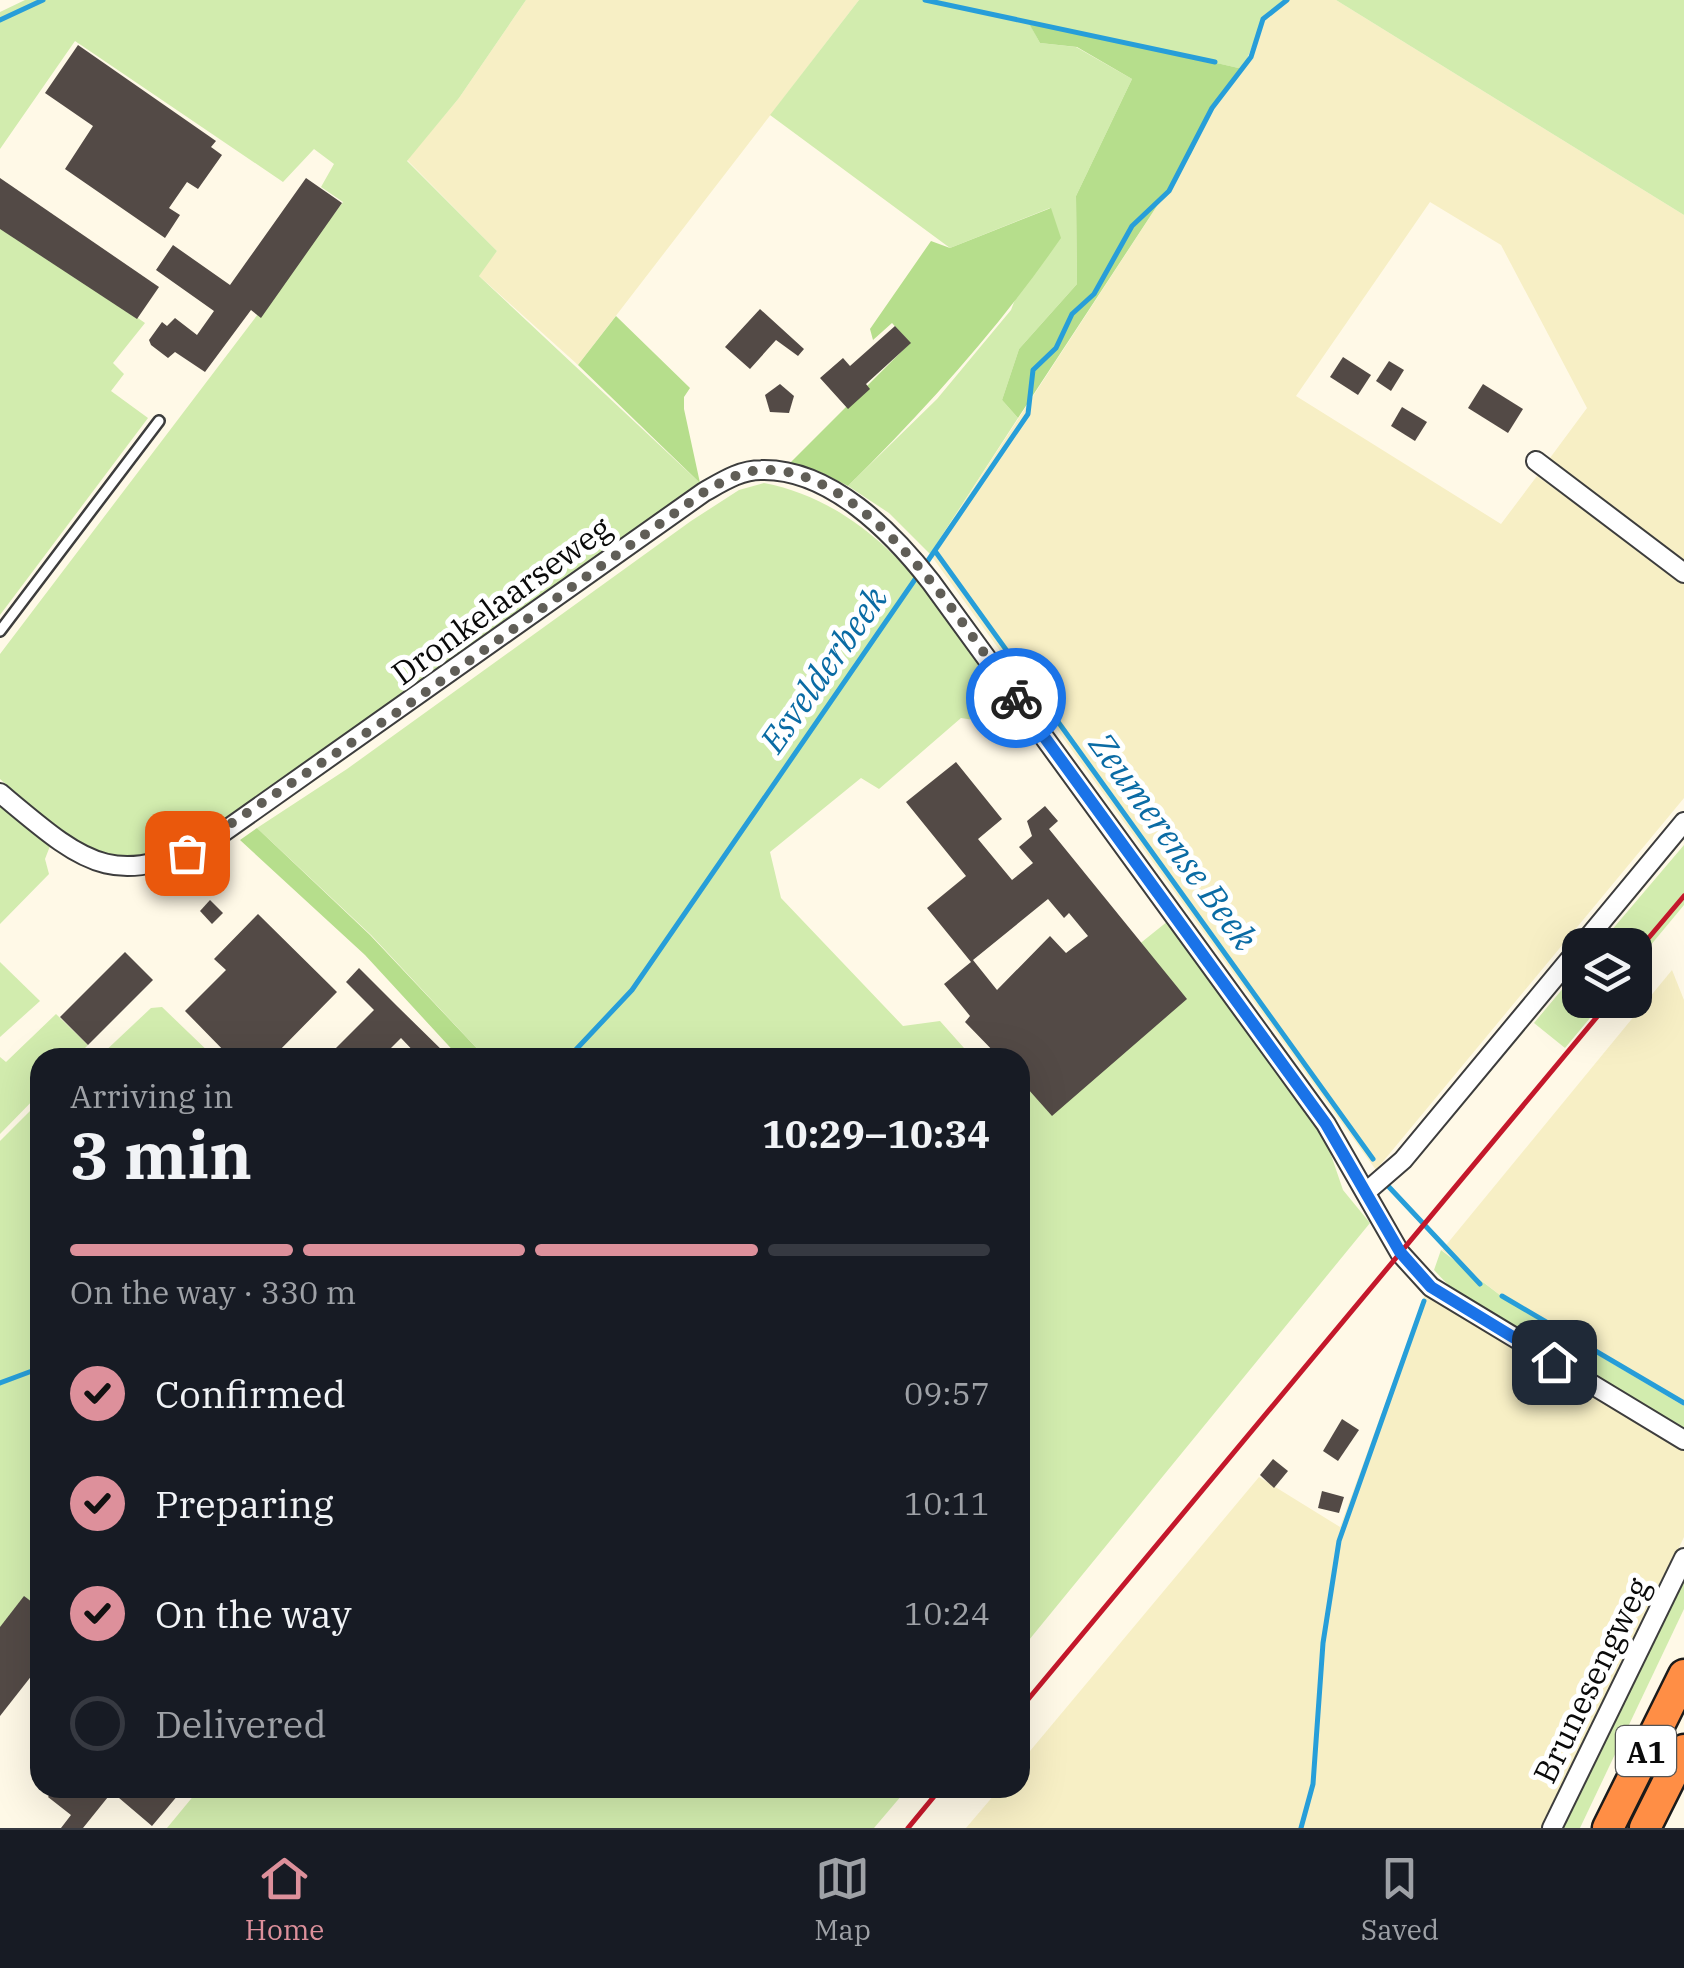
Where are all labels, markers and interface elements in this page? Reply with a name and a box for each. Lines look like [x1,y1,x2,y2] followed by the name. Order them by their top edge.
[383,506,619,694] street label: Dronkelaarseweg
[748,577,897,762] water label: Esvelderbeek
[966,648,1066,748] courier
[989,671,1044,726] icon: bike
[1079,722,1269,959] water label: Zeumerense Beek
[145,811,230,896] pin
[160,826,215,881] icon: bag
[1562,928,1652,1018] map controls
[1562,928,1652,1018] button: layers
[70,1075,233,1117] text: Arriving in
[762,1109,990,1158] text: 10:29–10:34
[70,1112,252,1197] text: 3 min
[70,1271,356,1313] text: On the way · 330 m
[1512,1320,1597,1405] pin
[1527,1335,1582,1390] icon: home
[70,1366,125,1421] icon: check
[155,1369,346,1418] text: Confirmed
[904,1372,990,1414] text: 09:57
[70,1476,125,1531] icon: check
[155,1479,334,1528] text: Preparing
[904,1482,990,1524] text: 10:11
[1523,1570,1659,1790] street label: Brunesengweg
[70,1586,125,1641] icon: check
[155,1589,352,1638] text: On the way
[904,1592,990,1634] text: 10:24
[155,1699,327,1748] text: Delivered
[1616,1726,1676,1776] road number: A1
[245,1851,324,1948] tab: Home
[814,1851,871,1948] tab: Map
[1361,1851,1439,1948] tab: Saved

